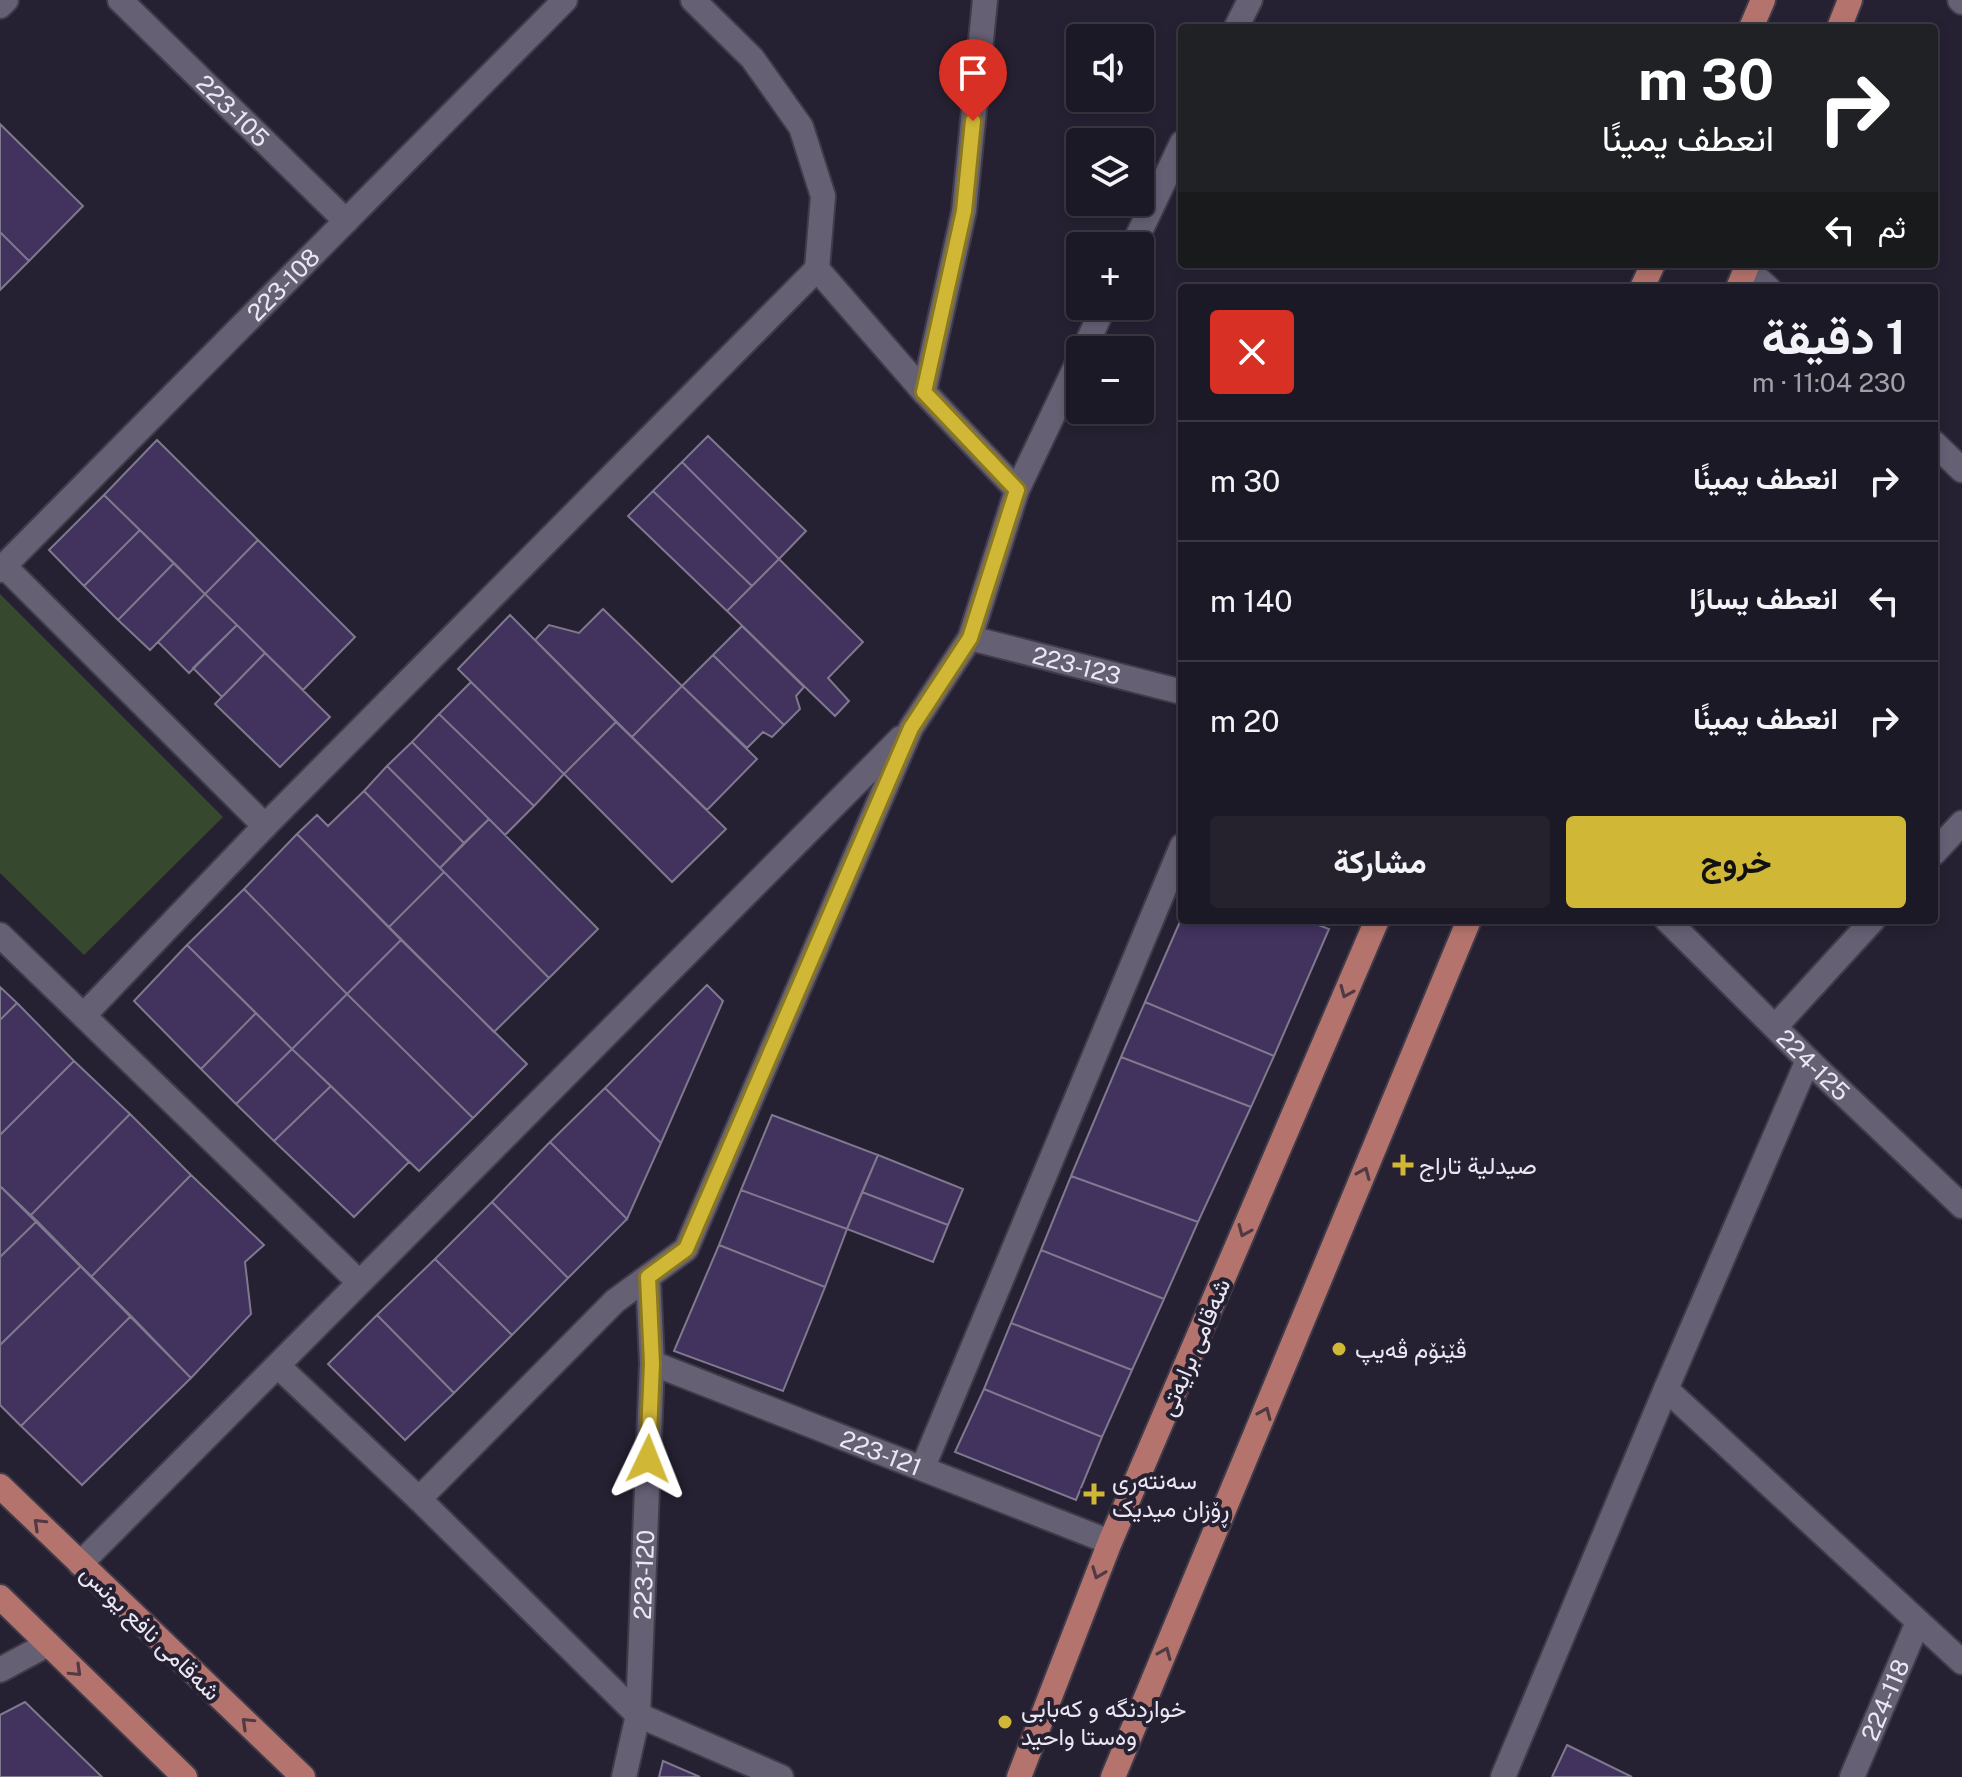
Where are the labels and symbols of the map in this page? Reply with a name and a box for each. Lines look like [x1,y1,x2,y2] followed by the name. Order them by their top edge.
[939,39,1007,121] pin
[191,69,275,152] street label: 223-105
[241,242,325,327] street label: 223-108
[1029,640,1124,690] street label: 223-123
[1339,984,1355,998] one-way arrow
[1771,1023,1856,1106] street label: 224-125
[1419,1151,1537,1182] place label: صيدلية تاراج
[1394,1156,1412,1174] marker: صيدلية تاراج
[1355,1167,1371,1181] one-way arrow
[1237,1223,1253,1237] one-way arrow
[1153,1274,1237,1421] street label: شەقامی برایەتی
[1355,1335,1467,1366] place label: ڤێنۆم ڤەیپ
[1330,1340,1348,1358] marker: ڤێنۆم ڤەیپ
[1255,1407,1271,1421] one-way arrow
[606,1417,690,1501] position arrow
[837,1424,926,1481] street label: 223-121
[1112,1466,1229,1528] place label: سەنتەری ڕۆزان میدیک
[1083,1483,1105,1505] marker: سەنتەری ڕۆزان میدیک
[34,1518,48,1533] one-way arrow
[628,1529,659,1620] street label: 223-120
[72,1558,227,1709] street label: شەقامی نافع یونس
[1091,1565,1108,1579] one-way arrow
[1155,1647,1171,1661] one-way arrow
[1855,1655,1915,1745] street label: 224-118
[67,1662,81,1676] one-way arrow
[1021,1694,1186,1752] place label: خواردنگە و کەبابی وەستا واحید
[996,1713,1014,1731] marker: خواردنگە و کەبابی وەستا واحید
[241,1718,256,1732] one-way arrow

